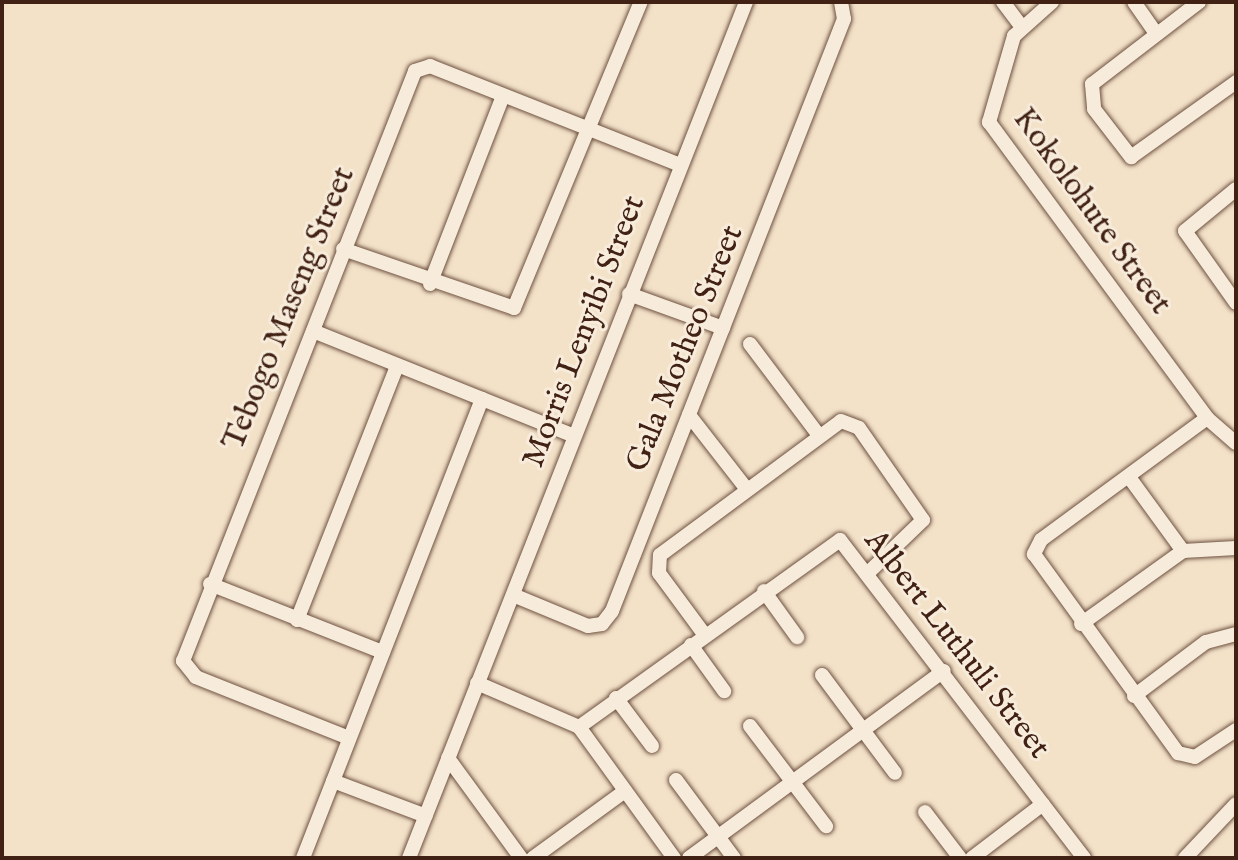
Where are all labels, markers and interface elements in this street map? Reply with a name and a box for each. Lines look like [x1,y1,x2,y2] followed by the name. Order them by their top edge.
[1003,101,1179,323] street label: Kokolohute Street
[216,162,364,456] street label: Tebogo Maseng Street
[515,191,655,473] street label: Morris Lenyibi Street
[619,220,753,478] street label: Gala Motheo Street
[855,523,1057,767] street label: Albert Luthuli Street

